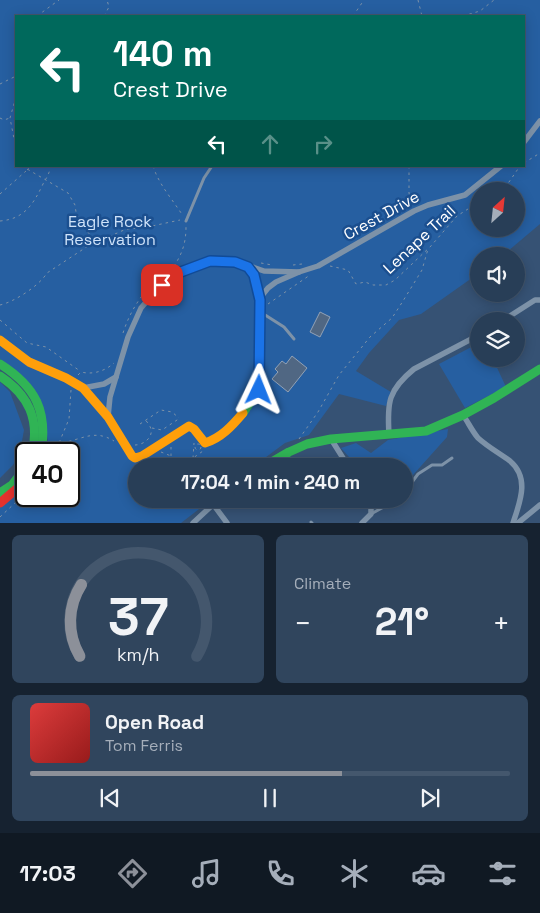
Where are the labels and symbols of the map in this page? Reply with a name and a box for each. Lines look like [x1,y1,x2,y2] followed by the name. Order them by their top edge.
[470,182,525,238] north arrow
[340,186,423,245] street label: Crest Drive
[379,200,460,278] street label: Lenape Trail
[64,211,156,250] park label: Eagle Rock Reservation
[141,264,183,306] pin
[232,363,284,415] position arrow
[15,442,80,507] speed limit sign: 40

